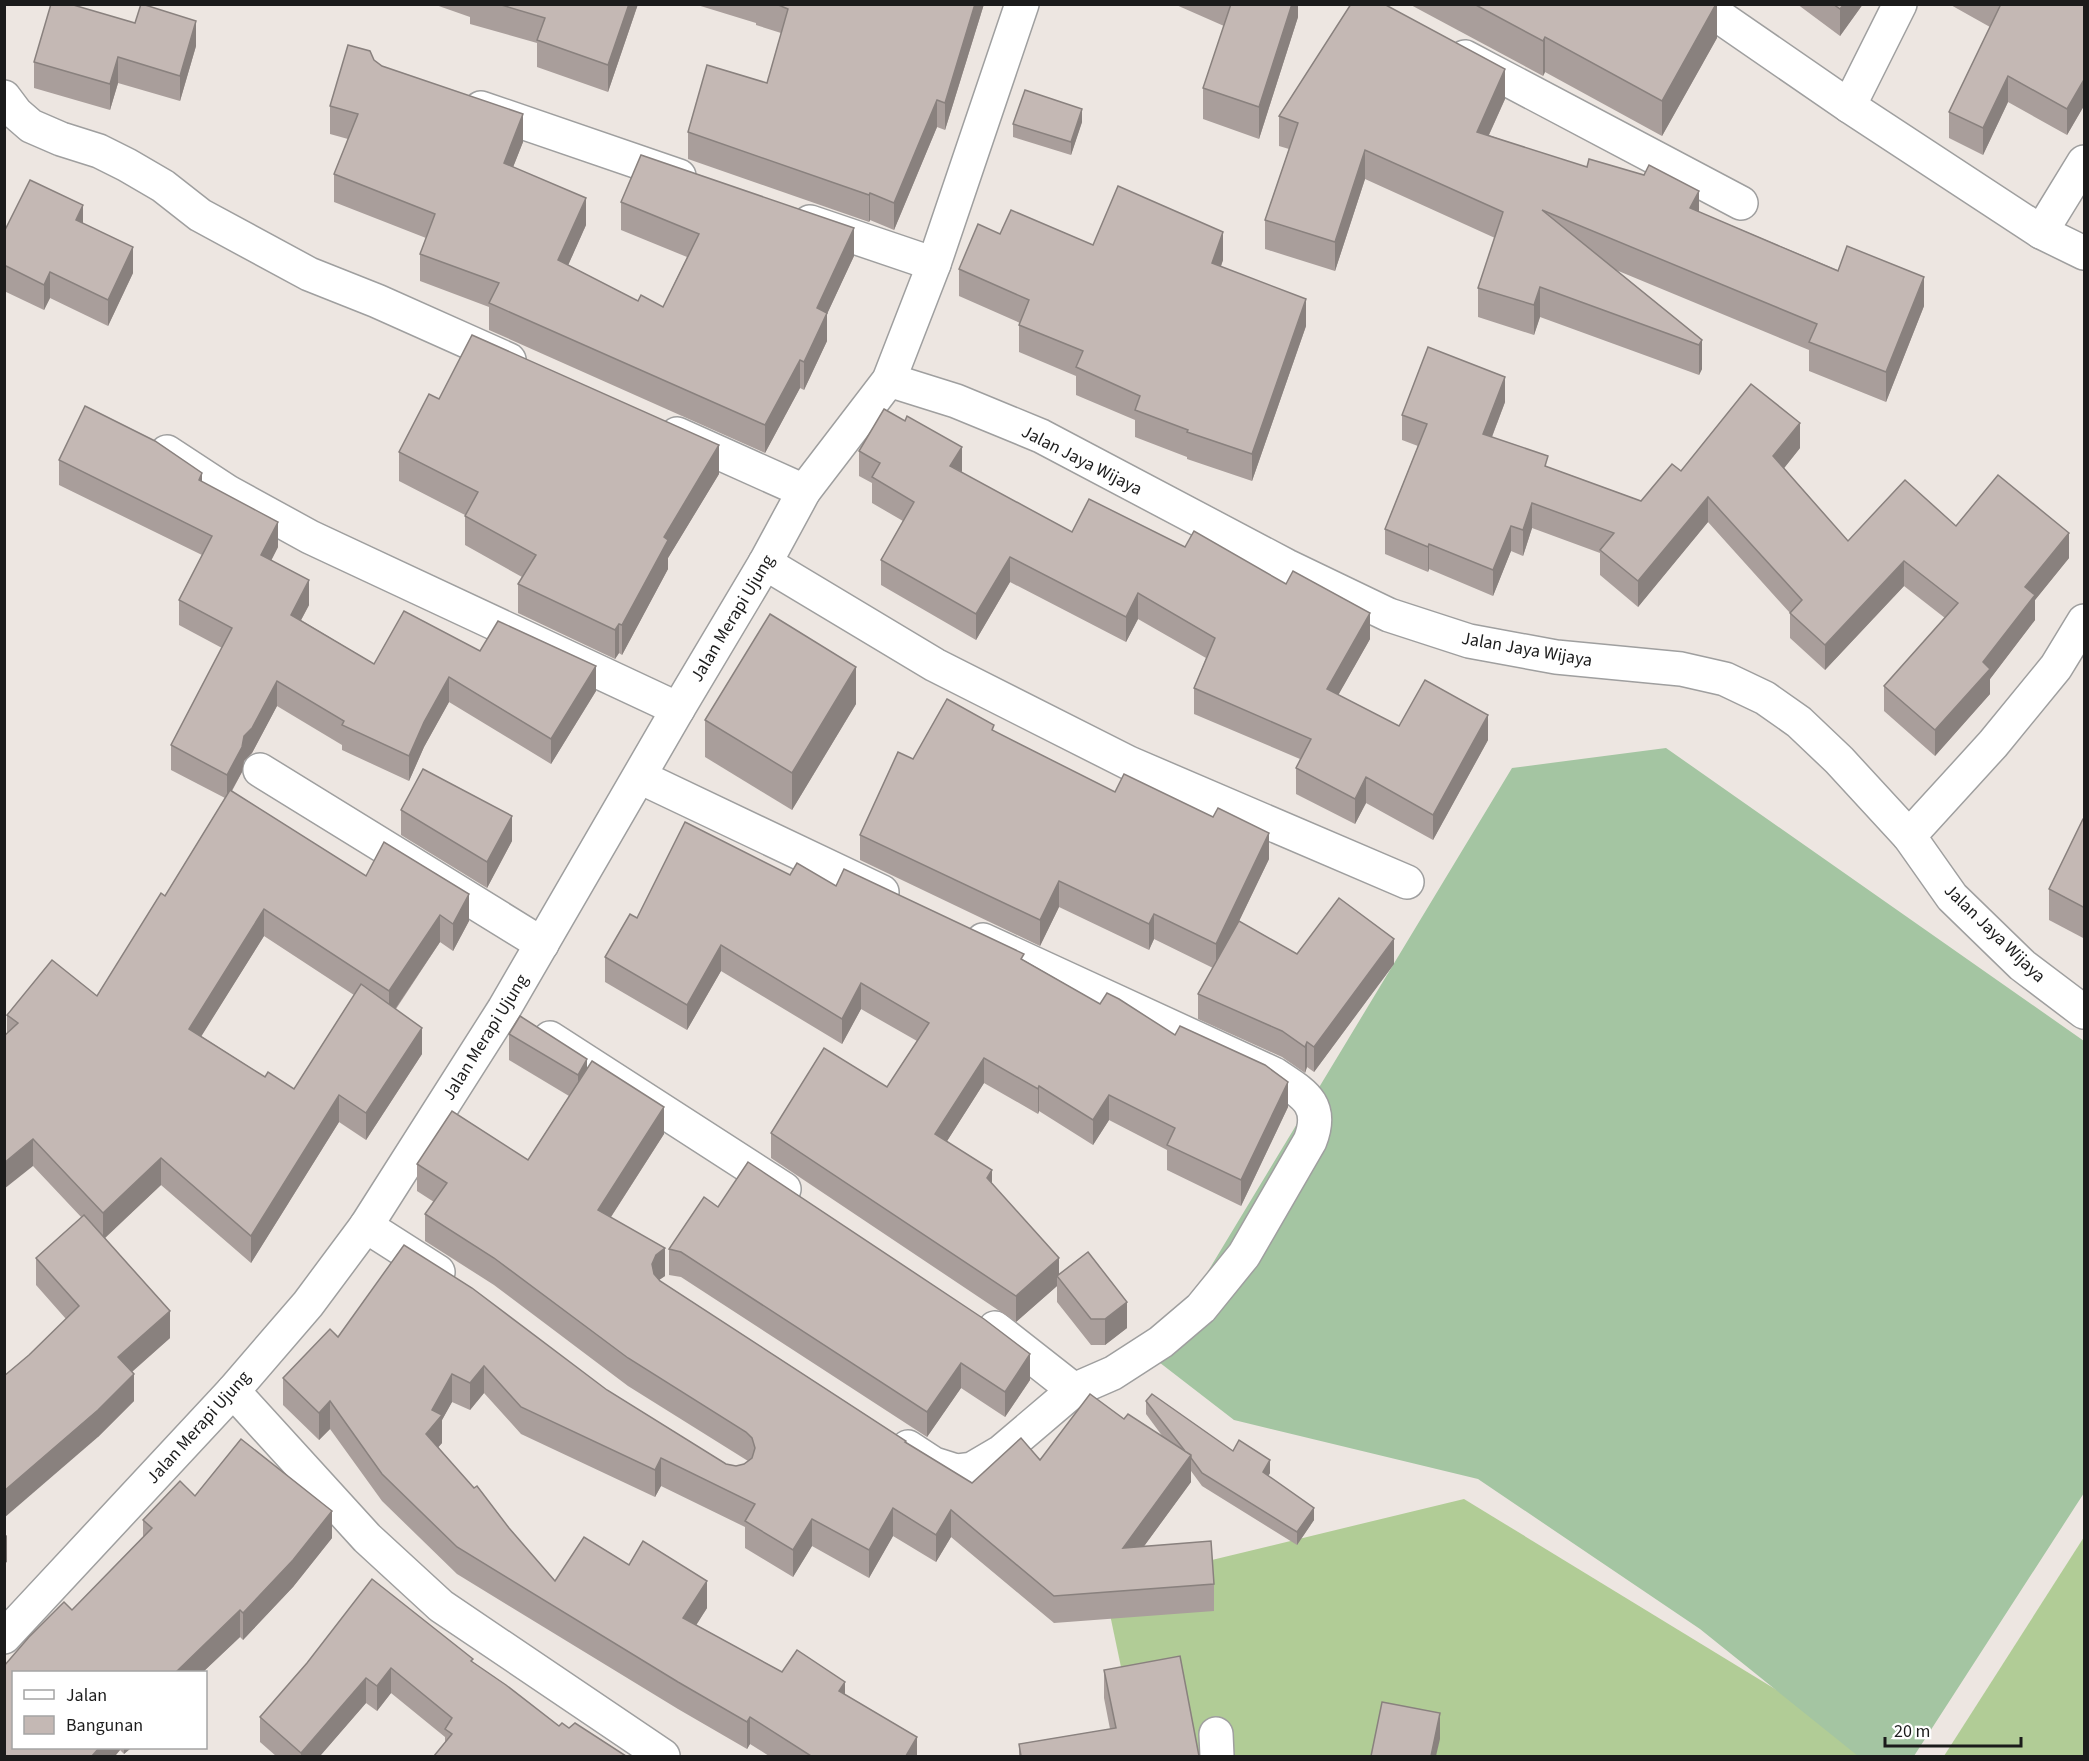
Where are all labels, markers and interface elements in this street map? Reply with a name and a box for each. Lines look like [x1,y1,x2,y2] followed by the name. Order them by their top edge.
[1017,419,1146,502] street label: Jalan Jaya Wijaya
[685,550,780,687] street label: Jalan Merapi Ujung
[1460,626,1594,673] street label: Jalan Jaya Wijaya
[1938,878,2051,988] street label: Jalan Jaya Wijaya
[437,969,534,1105] street label: Jalan Merapi Ujung
[141,1365,256,1489] street label: Jalan Merapi Ujung
[12,1671,207,1749] legend
[66,1683,107,1708] text: Jalan
[1885,1710,2022,1748] scale bar
[66,1713,143,1738] text: Bangunan
[1894,1719,1930,1744] text: 20 m

